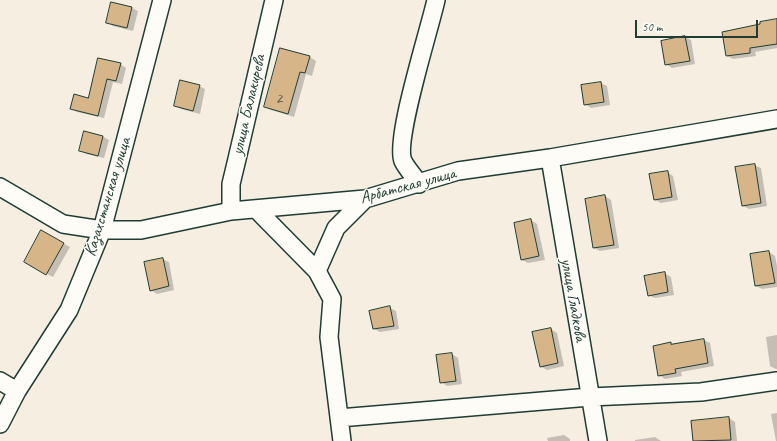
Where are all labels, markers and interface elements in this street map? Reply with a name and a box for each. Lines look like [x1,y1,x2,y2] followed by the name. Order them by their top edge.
[637,12,760,38] scale bar
[642,19,662,35] text: 50 m
[228,53,270,157] street label: улица Балакирева
[276,90,282,108] house number: 2
[80,135,136,259] street label: Казахстанская улица
[358,163,458,209] street label: Арбатская улица
[556,257,590,343] street label: улица Гладкова

